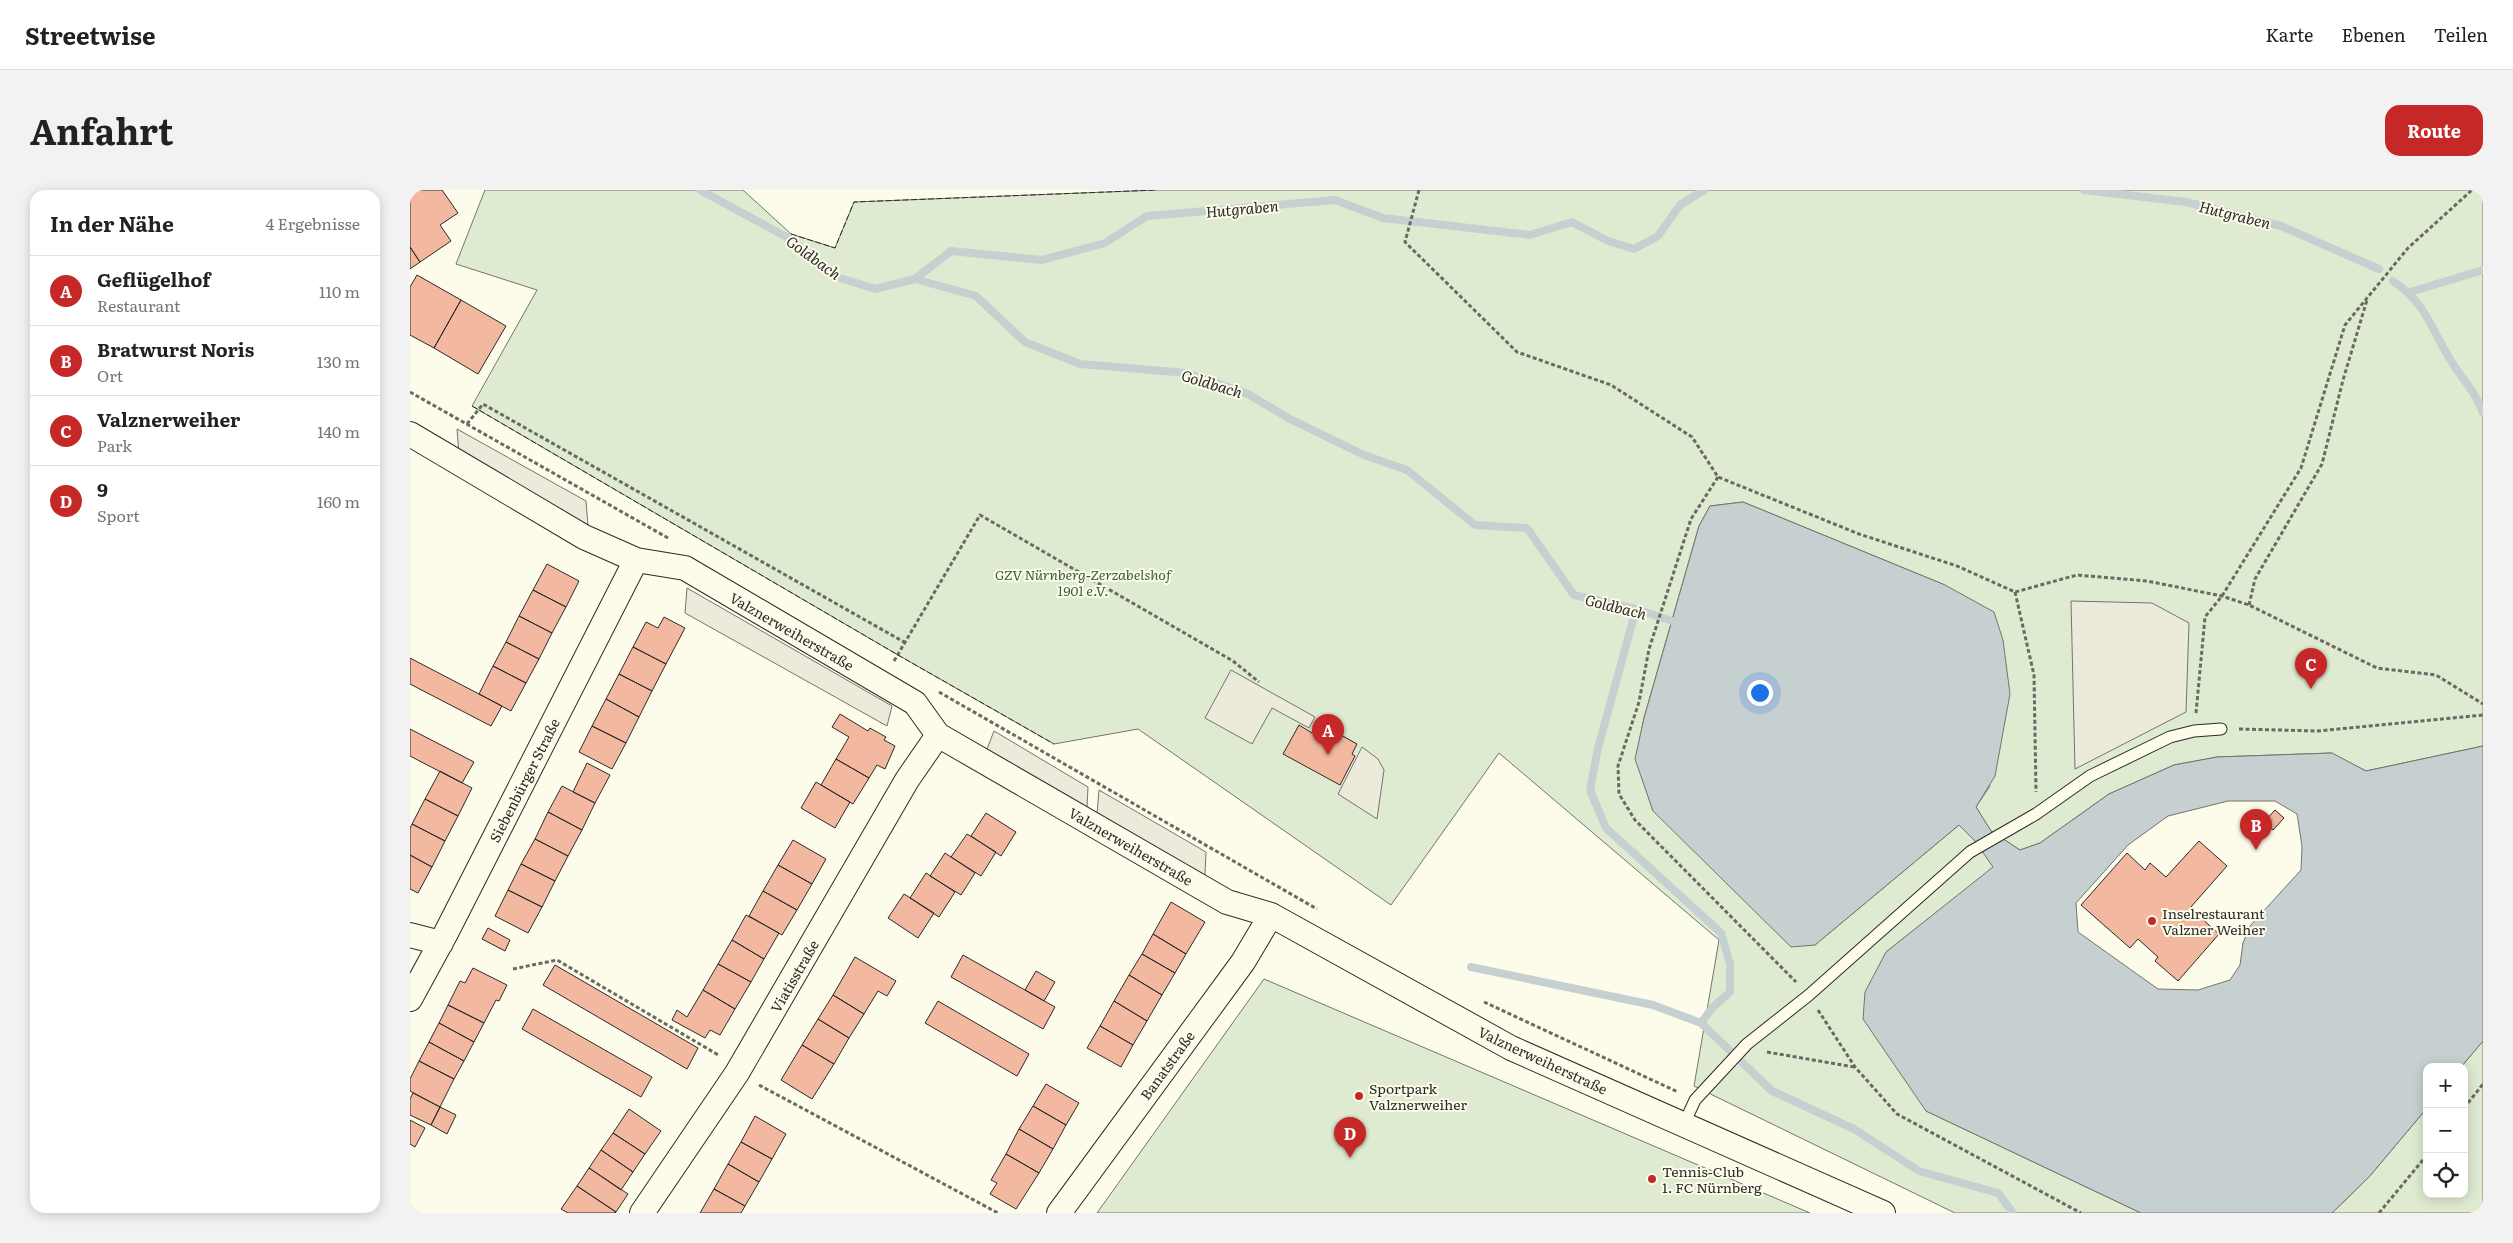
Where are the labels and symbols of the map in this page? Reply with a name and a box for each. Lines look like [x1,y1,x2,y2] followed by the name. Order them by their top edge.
[1205,193,1279,223] water label: Hutgraben
[2197,194,2273,234] water label: Hutgraben
[782,229,846,285] water label: Goldbach
[1179,363,1246,403] water label: Goldbach
[995,564,1173,600] park label: GZV Nürnberg-Zerzabelshof 1901 e.V.
[726,587,858,675] street label: Valznerweiherstraße
[1583,587,1649,625] water label: Goldbach
[2295,648,2327,689] pin: C
[1747,680,1773,706] your location
[484,714,564,846] street label: Siebenbürger Straße
[1312,714,1344,755] pin: A
[1065,802,1197,890] street label: Valznerweiherstraße
[2240,809,2272,850] pin: B
[2162,903,2265,939] place label: Inselrestaurant Valzner Weiher
[2146,915,2158,927] marker: Inselrestaurant Valzner Weiher
[765,936,823,1016] street label: Viatisstraße
[1475,1021,1611,1099] street label: Valznerweiherstraße
[1135,1026,1199,1104] street label: Banatstraße
[1369,1078,1467,1114] place label: Sportpark Valznerweiher
[1353,1090,1365,1102] marker: Sportpark Valznerweiher
[1334,1117,1366,1158] pin: D
[1662,1161,1762,1197] place label: Tennis-Club 1. FC Nürnberg
[1646,1173,1658,1185] marker: Tennis-Club 1. FC Nürnberg

